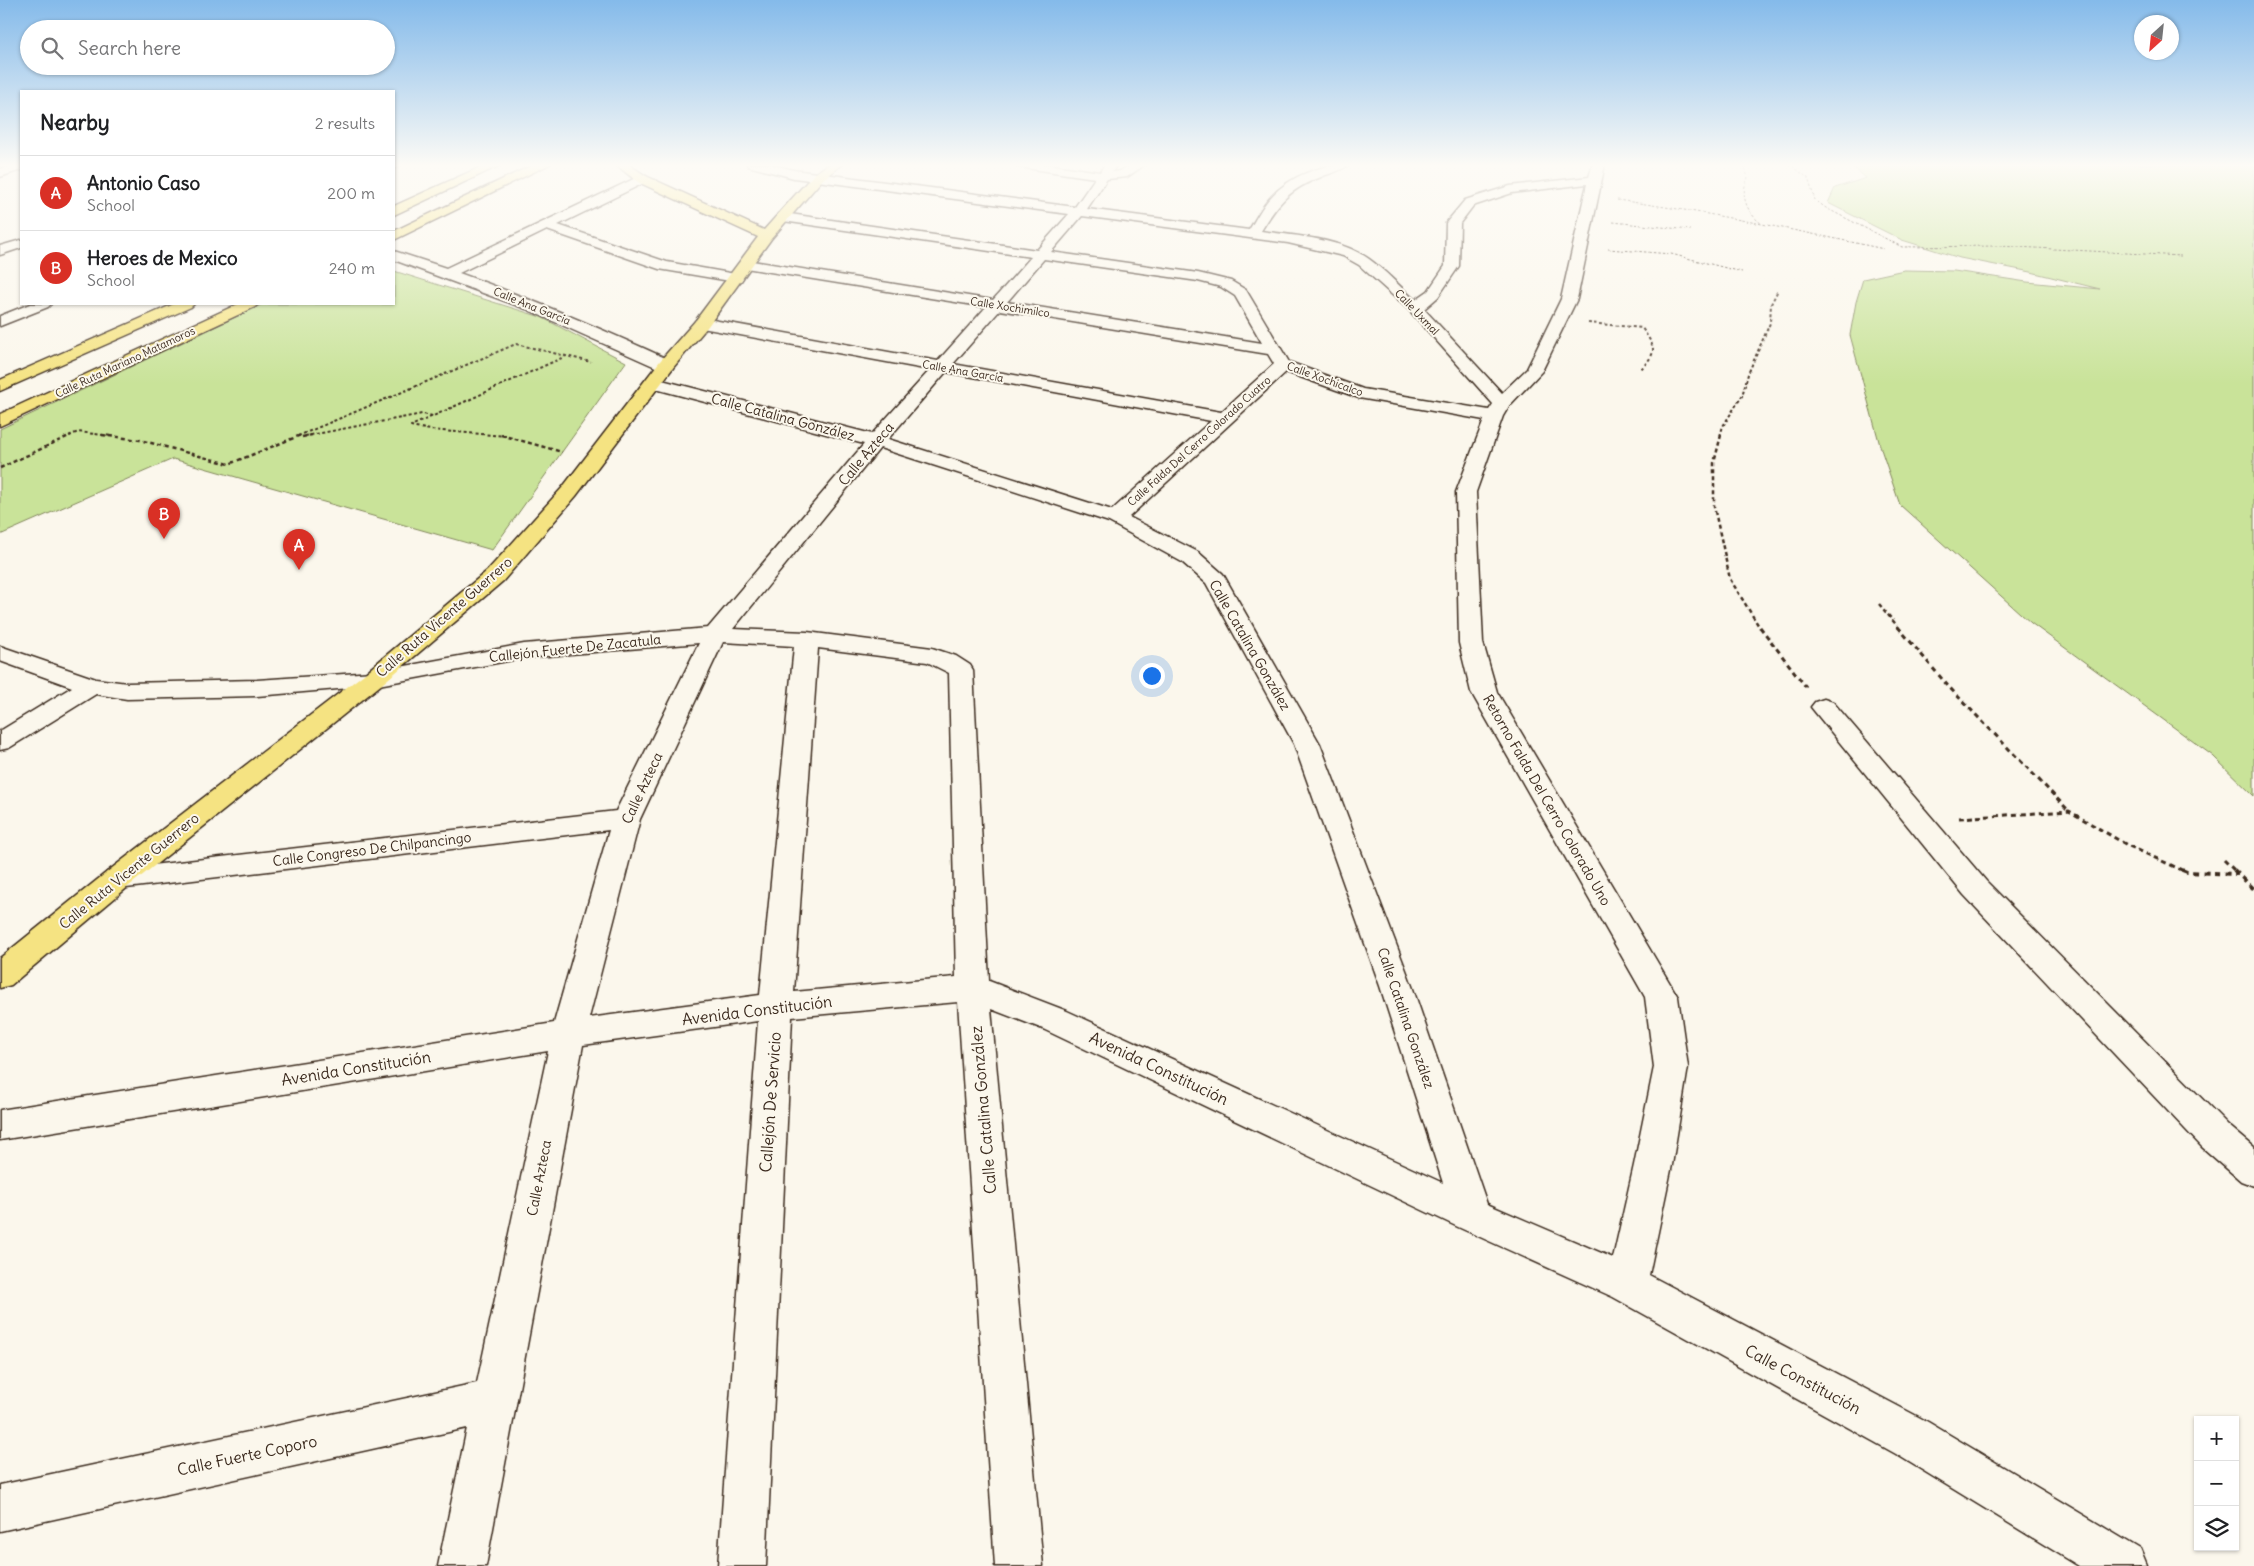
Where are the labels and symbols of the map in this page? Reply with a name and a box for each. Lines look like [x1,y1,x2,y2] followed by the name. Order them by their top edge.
[2134,15,2179,60] north arrow
[491,284,573,328] street label: Calle Ana García
[1392,286,1442,338] street label: Calle Uxmal
[969,294,1051,320] street label: Calle Xochimilco
[53,323,197,401] street label: Calle Ruta Mariano Matamoros
[921,357,1005,385] street label: Calle Ana García
[1285,359,1365,399] street label: Calle Xochicalco
[1124,373,1274,509] street label: Calle Falda Del Cerro Colorado Cuatro
[709,389,857,445] street label: Calle Catalina González
[834,419,898,489] street label: Calle Azteca
[148,498,180,539] pin: B
[283,529,315,570] pin: A
[372,553,516,681] street label: Calle Ruta Vicente Guerrero
[1205,576,1295,714] street label: Calle Catalina González
[488,630,662,666] street label: Callejón Fuerte De Zacatula
[1139,663,1165,689] your location
[1479,691,1615,909] street label: Retorno Falda Del Cerro Colorado Uno
[618,749,666,827] street label: Calle Azteca
[55,809,203,933] street label: Calle Ruta Vicente Guerrero
[272,828,472,870] street label: Calle Congreso De Chilpancingo
[1373,945,1439,1091] street label: Calle Catalina González
[681,991,833,1029] street label: Avenida Constitución
[966,1025,1000,1195] street label: Calle Catalina González
[1086,1027,1232,1109] street label: Avenida Constitución
[755,1031,785,1173] street label: Callejón De Servicio
[280,1046,432,1090] street label: Avenida Constitución
[523,1138,555,1218] street label: Calle Azteca
[1742,1340,1864,1418] street label: Calle Constitución
[175,1430,319,1480] street label: Calle Fuerte Coporo

